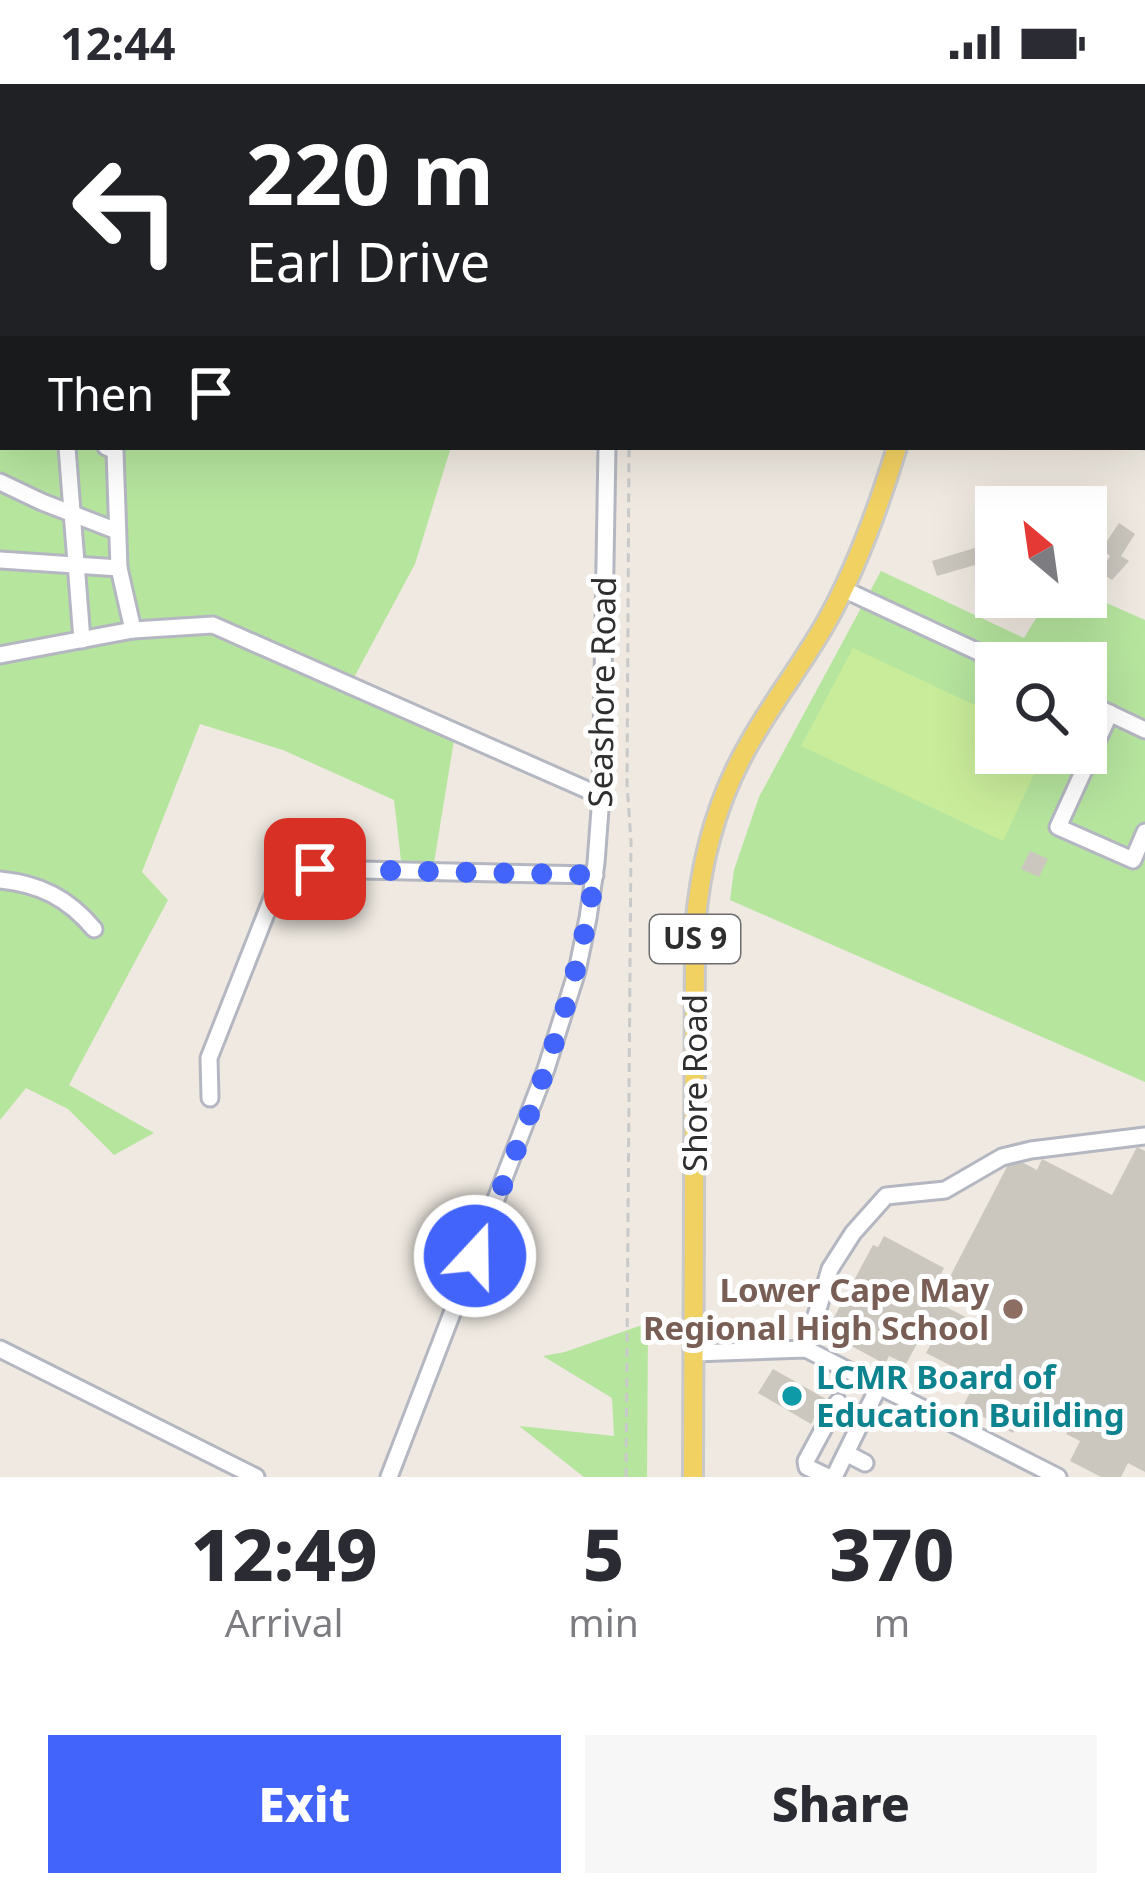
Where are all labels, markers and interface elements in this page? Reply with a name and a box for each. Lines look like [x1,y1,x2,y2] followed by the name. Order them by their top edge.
[60,12,176,73] text: 12:44
[246,115,494,230] text: 220 m
[48,132,204,288] icon: left
[246,224,490,298] text: Earl Drive
[178,360,244,426] icon: arrive
[48,363,154,424] text: Then
[975,486,1107,618] north arrow
[975,486,1107,774] map controls
[577,576,626,808] street label: Seashore Road
[975,642,1107,774] button: search
[264,818,366,920] pin
[282,836,348,902] icon: arrive
[650,915,740,963] road number: US 9
[672,994,717,1172] street label: Shore Road
[412,1193,538,1319] position arrow
[643,1267,989,1350] place label: Lower Cape May Regional High School
[1000,1296,1026,1322] marker: Lower Cape May Regional High School
[816,1354,1125,1437] place label: LCMR Board of Education Building
[779,1383,805,1409] marker: LCMR Board of Education Building
[191,1504,378,1602] text: 12:49
[583,1504,624,1602] text: 5
[830,1504,954,1602] text: 370
[225,1595,344,1648] text: Arrival
[568,1595,639,1648] text: min
[874,1595,910,1648] text: m
[48,1735,561,1873] button: Exit
[585,1735,1097,1873] button: Share

